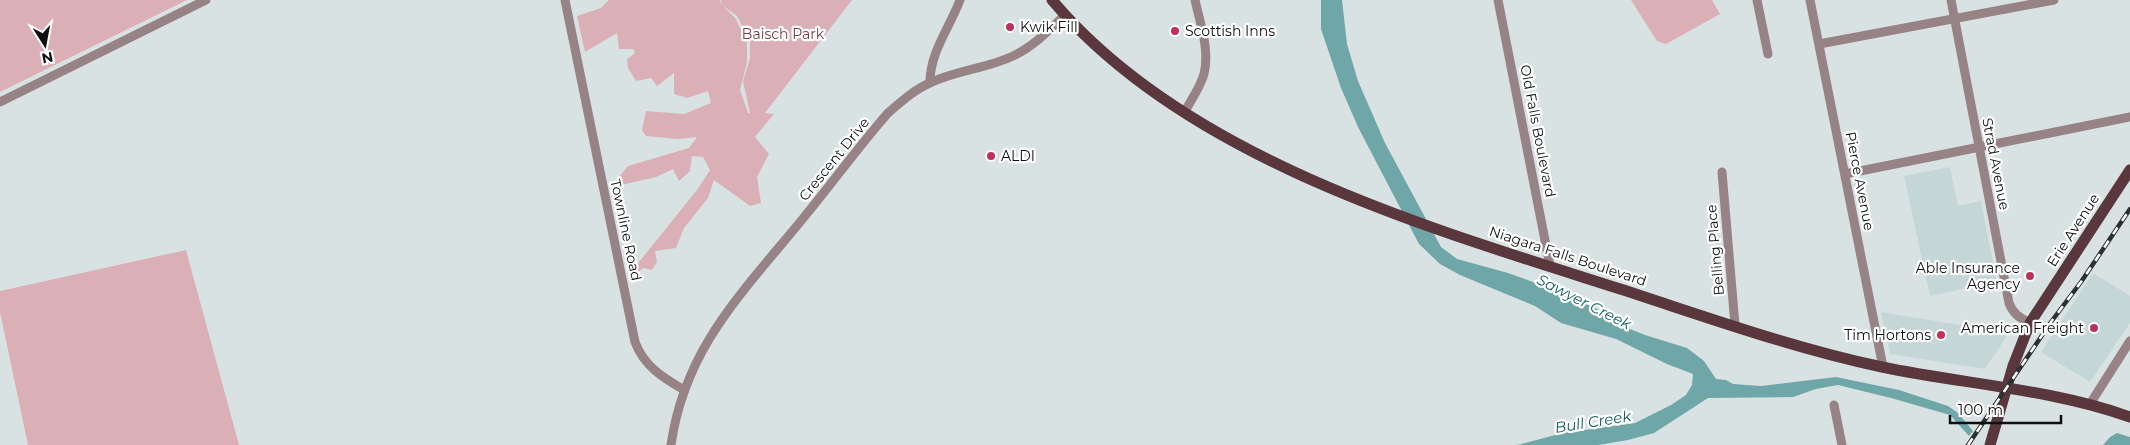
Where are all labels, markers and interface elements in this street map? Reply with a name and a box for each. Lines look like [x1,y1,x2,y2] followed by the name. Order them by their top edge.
[1020,18,1078,36] place label: Kwik Fill
[20,20,70,70] north arrow
[1004,21,1016,33] marker: Kwik Fill
[1185,22,1275,40] place label: Scottish Inns
[742,25,825,43] park label: Baisch Park
[1169,25,1181,37] marker: Scottish Inns
[40,48,55,68] text: N
[1516,63,1560,199] street label: Old Falls Boulevard
[795,114,873,204] street label: Crescent Drive
[1978,116,2014,212] street label: Strad Avenue
[1842,130,1878,232] street label: Pierce Avenue
[1001,147,1035,165] place label: ALDI
[985,150,997,162] marker: ALDI
[606,178,646,282] street label: Townline Road
[2043,190,2103,270] street label: Erie Avenue
[1702,204,1728,296] street label: Belling Place
[1487,222,1649,290] street label: Niagara Falls Boulevard
[1916,259,2020,293] place label: Able Insurance Agency
[1534,270,1635,334] water label: Sawyer Creek
[2024,270,2036,282] marker: Able Insurance Agency
[1961,319,2084,337] place label: American Freight
[2088,322,2100,334] marker: American Freight
[1844,326,1931,344] place label: Tim Hortons
[1935,329,1947,341] marker: Tim Hortons
[1950,392,2061,424] scale bar
[1958,400,2003,419] text: 100 m
[1553,406,1634,437] water label: Bull Creek

